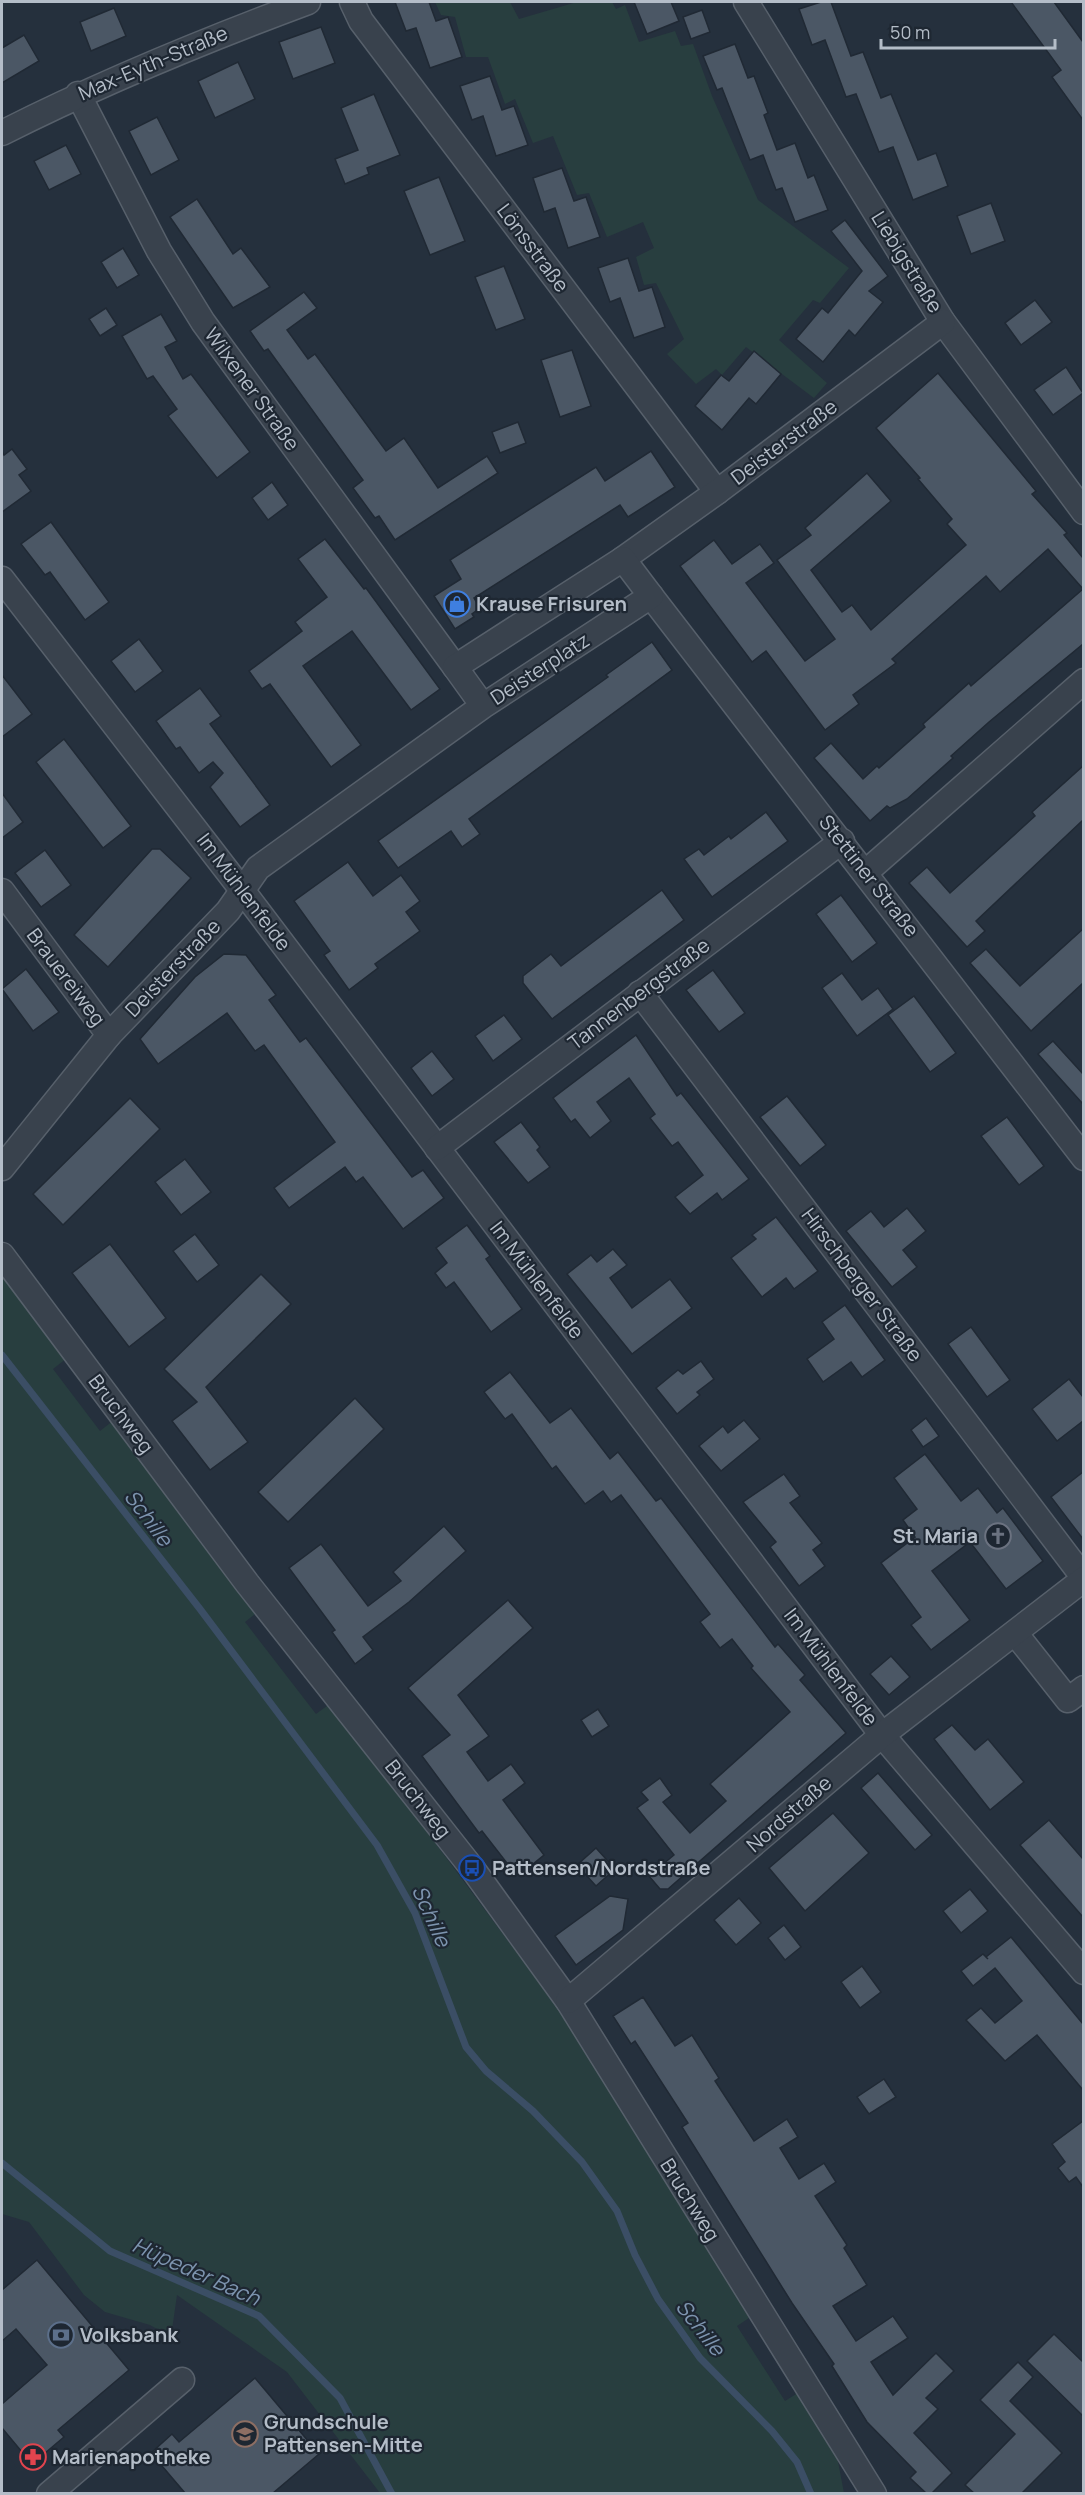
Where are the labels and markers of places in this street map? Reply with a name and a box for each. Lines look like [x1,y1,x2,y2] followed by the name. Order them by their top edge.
[442,589,472,619] shop icon: Krause Frisuren
[476,590,627,617] place label: Krause Frisuren
[983,1521,1013,1551] church icon: St. Maria
[892,1522,978,1549] place label: St. Maria
[457,1853,487,1883] bus stop icon: Pattensen/Nordstraße
[492,1854,710,1881] place label: Pattensen/Nordstraße
[46,2320,76,2350] bank icon: Volksbank
[80,2321,179,2348] place label: Volksbank
[264,2408,423,2458] place label: Grundschule Pattensen-Mitte
[230,2419,260,2449] school or university icon: Grundschule Pattensen-Mitte
[18,2442,48,2472] pharmacy icon: Marienapotheke
[52,2443,210,2470] place label: Marienapotheke

